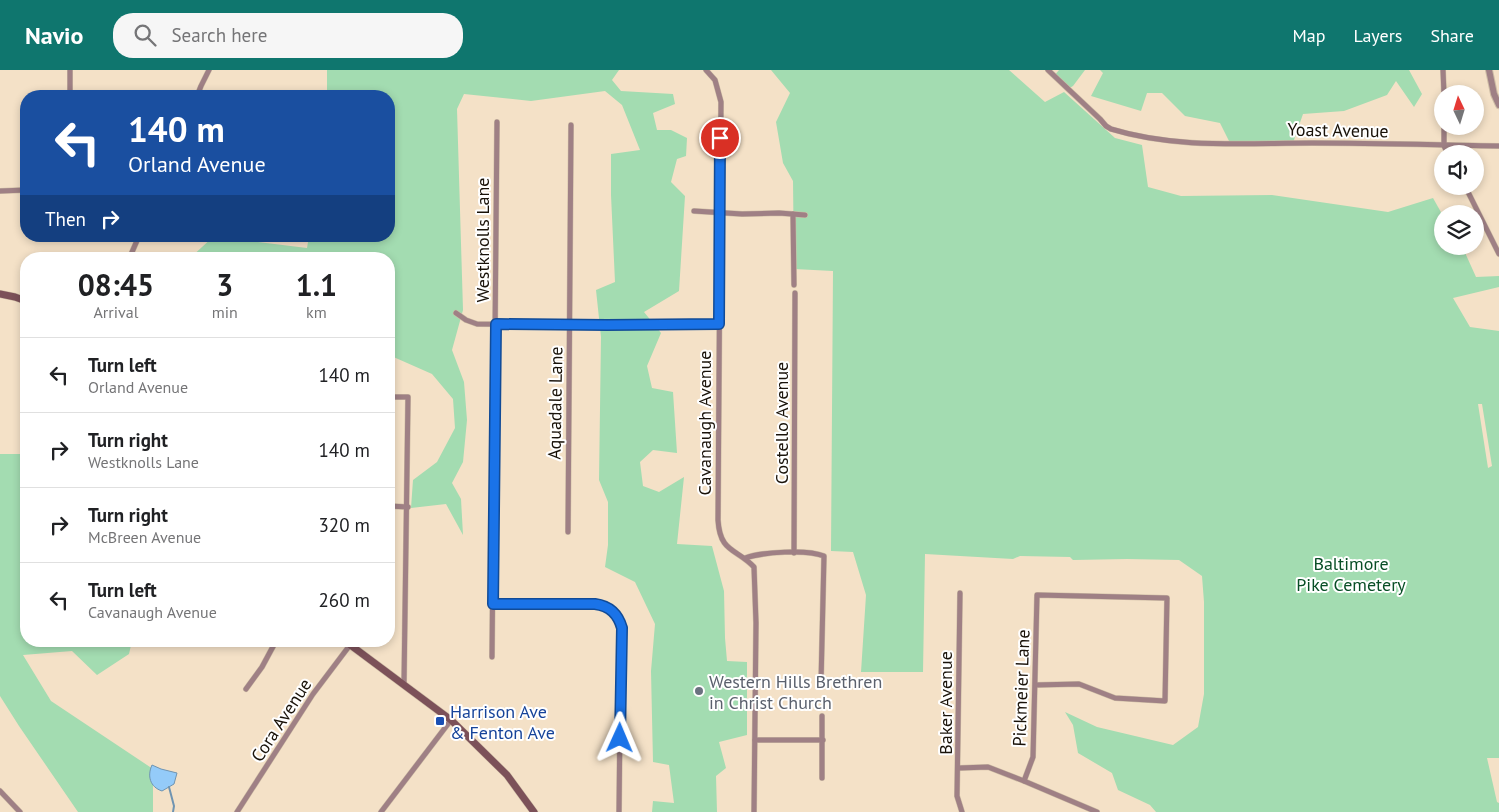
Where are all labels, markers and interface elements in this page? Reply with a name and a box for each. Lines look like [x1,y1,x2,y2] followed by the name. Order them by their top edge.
[113,13,463,58] search box
[25,20,83,51] text: Navio
[131,21,159,49] icon: search
[171,23,267,47] text: Search here
[1293,24,1325,47] text: Map
[1353,24,1402,47] text: Layers
[1430,24,1474,47] text: Share
[1434,85,1484,135] north arrow
[1434,85,1484,255] map controls
[128,106,225,152] text: 140 m
[45,110,110,175] icon: left
[699,117,741,159] pin
[1287,118,1389,142] street label: Yoast Avenue
[706,124,734,152] icon: arrive
[1434,145,1484,195] button: sound
[128,150,266,178] text: Orland Avenue
[471,178,494,302] street label: Westknolls Lane
[96,205,124,233] icon: right
[1434,205,1484,255] button: layers
[45,207,86,231] text: Then
[78,265,154,304] text: 08:45
[216,265,233,304] text: 3
[296,265,337,304] text: 1.1
[93,302,138,322] text: Arrival
[212,302,238,322] text: min
[306,302,327,322] text: km
[543,346,567,460] street label: Aquadale Lane
[693,351,716,495] street label: Cavanaugh Avenue
[88,353,157,377] text: Turn left
[45,361,73,389] icon: left
[770,362,793,484] street label: Costello Avenue
[318,363,370,387] text: 140 m
[88,377,188,397] text: Orland Avenue
[88,428,168,452] text: Turn right
[45,436,73,464] icon: right
[318,438,370,462] text: 140 m
[88,452,199,472] text: Westknolls Lane
[88,503,168,527] text: Turn right
[45,511,73,539] icon: right
[318,513,370,537] text: 320 m
[88,527,201,547] text: McBreen Avenue
[1296,552,1406,596] park label: Baltimore Pike Cemetery
[88,578,157,602] text: Turn left
[45,586,73,614] icon: left
[318,588,370,612] text: 260 m
[88,602,217,622] text: Cavanaugh Avenue
[1007,629,1035,747] street label: Pickmeier Lane
[934,651,957,755] street label: Baker Avenue
[709,670,882,714] place label: Western Hills Brethren in Christ Church
[246,674,316,766] street label: Cora Avenue
[693,685,705,697] marker: Western Hills Brethren in Christ Church
[450,700,555,744] place label: Harrison Ave & Fenton Ave
[593,711,645,763] position arrow
[434,715,446,727] marker: Harrison Ave & Fenton Ave

